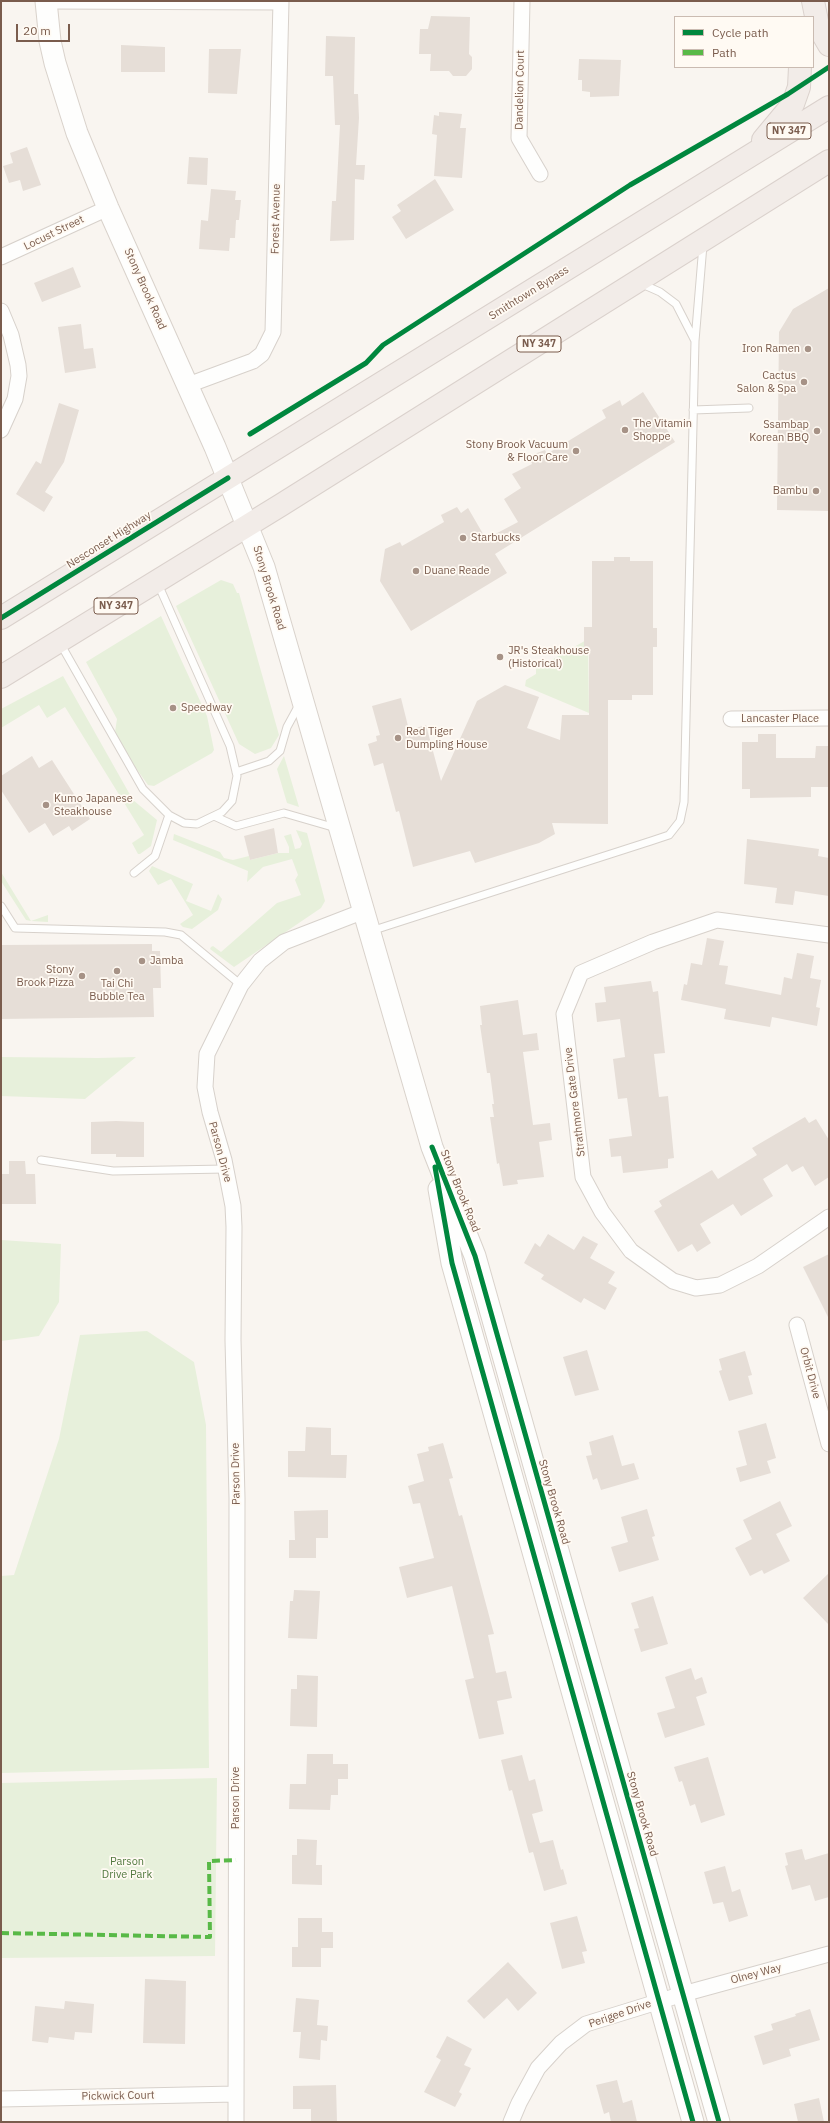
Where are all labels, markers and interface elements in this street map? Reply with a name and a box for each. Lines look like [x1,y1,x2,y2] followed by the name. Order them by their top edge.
[18,16,72,42] scale bar
[674,16,814,68] legend
[23,23,51,38] text: 20 m
[712,25,769,40] text: Cycle path
[712,45,737,60] text: Path
[513,50,527,130] street label: Dandelion Court
[767,123,811,139] road number: NY 347
[269,184,283,254] street label: Forest Avenue
[22,213,86,253] street label: Locust Street
[121,246,169,332] street label: Stony Brook Road
[487,263,571,323] street label: Smithtown Bypass
[517,336,561,352] road number: NY 347
[742,342,800,356] place label: Iron Ramen
[803,344,813,354] marker: Iron Ramen
[737,369,796,395] place label: Cactus Salon & Spa
[799,377,809,387] marker: Cactus Salon & Spa
[633,417,692,443] place label: The Vitamin Shoppe
[749,418,809,444] place label: Ssambap Korean BBQ
[620,425,630,435] marker: The Vitamin Shoppe
[812,426,822,436] marker: Ssambap Korean BBQ
[466,438,568,464] place label: Stony Brook Vacuum & Floor Care
[571,446,581,456] marker: Stony Brook Vacuum & Floor Care
[773,484,808,498] place label: Bambu
[811,486,821,496] marker: Bambu
[64,509,154,571] street label: Nesconset Highway
[471,531,520,545] place label: Starbucks
[458,533,468,543] marker: Starbucks
[250,544,288,632] street label: Stony Brook Road
[424,564,490,578] place label: Duane Reade
[411,566,421,576] marker: Duane Reade
[94,598,138,614] road number: NY 347
[508,644,589,670] place label: JR's Steakhouse (Historical)
[495,652,505,662] marker: JR's Steakhouse (Historical)
[181,701,232,715] place label: Speedway
[168,703,178,713] marker: Speedway
[741,712,819,726] street label: Lancaster Place
[406,725,488,751] place label: Red Tiger Dumpling House
[393,733,403,743] marker: Red Tiger Dumpling House
[54,792,133,818] place label: Kumo Japanese Steakhouse
[41,800,51,810] marker: Kumo Japanese Steakhouse
[150,954,183,968] place label: Jamba
[137,956,147,966] marker: Jamba
[17,963,74,989] place label: Stony Brook Pizza
[112,966,122,976] marker: Tai Chi Bubble Tea
[77,971,87,981] marker: Stony Brook Pizza
[89,977,145,1003] place label: Tai Chi Bubble Tea
[562,1047,588,1157] street label: Strathmore Gate Drive
[206,1120,234,1184] street label: Parson Drive
[437,1148,483,1234] street label: Stony Brook Road
[797,1346,823,1400] street label: Orbit Drive
[229,1443,243,1505] street label: Parson Drive
[536,1458,572,1546] street label: Stony Brook Road
[229,1767,243,1829] street label: Parson Drive
[624,1770,660,1858] street label: Stony Brook Road
[102,1855,152,1881] park label: Parson Drive Park
[729,1961,783,1987] street label: Olney Way
[587,1997,653,2031] street label: Perigee Drive
[81,2089,155,2103] street label: Pickwick Court

